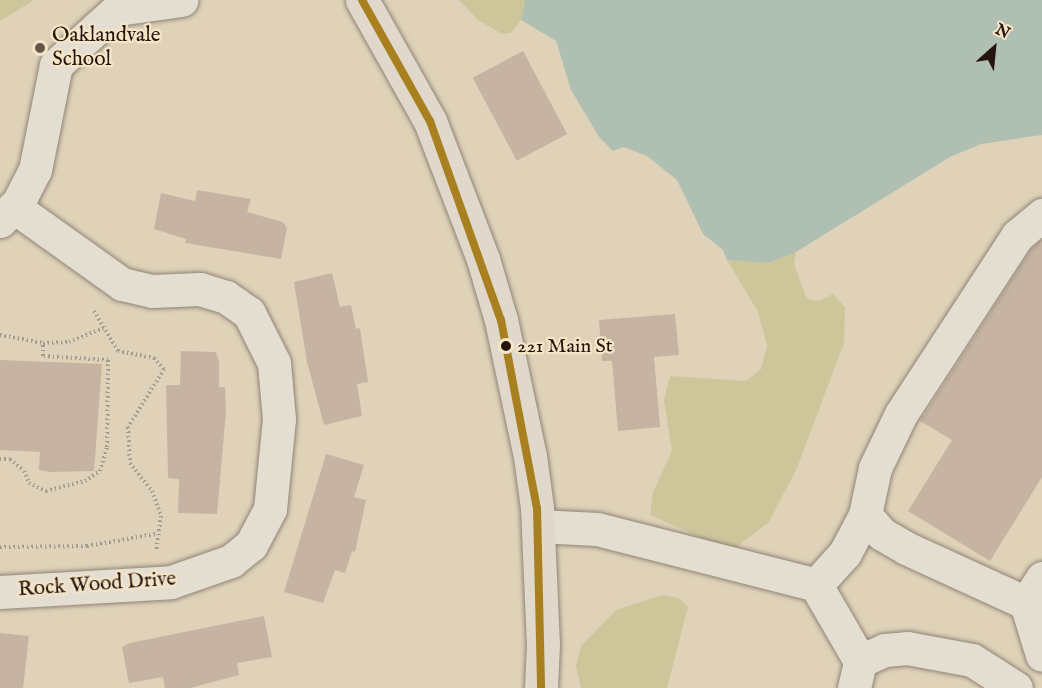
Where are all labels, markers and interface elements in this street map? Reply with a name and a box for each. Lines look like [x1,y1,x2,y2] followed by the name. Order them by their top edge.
[964,18,1024,78] north arrow
[991,20,1013,44] text: N
[52,23,160,73] place label: Oaklandvale School
[33,41,47,55] marker: Oaklandvale School
[517,334,613,358] place label: 221 Main St
[500,340,512,352] marker: 221 Main St
[17,567,177,603] street label: Rock Wood Drive

